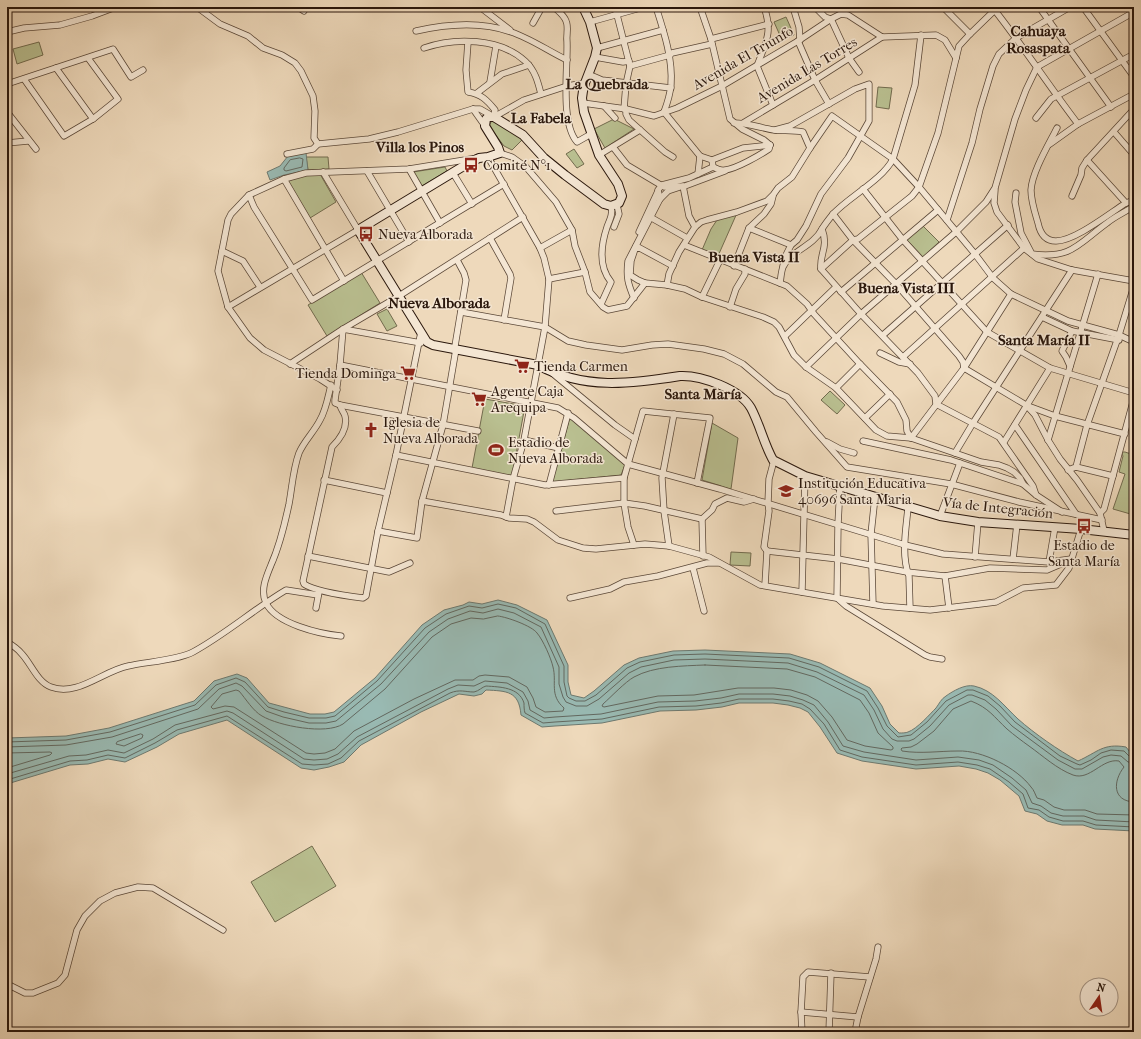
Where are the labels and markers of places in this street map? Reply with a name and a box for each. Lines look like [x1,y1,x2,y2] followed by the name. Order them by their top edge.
[462,156,480,174] bus stop icon: Comité N°1
[483,157,551,174] place label: Comité N°1
[357,225,375,243] bus stop icon: Nueva Alborada
[378,226,474,243] place label: Nueva Alborada
[513,357,531,375] supermarket icon: Tienda Carmen
[534,358,628,375] place label: Tienda Carmen
[399,364,417,382] supermarket icon: Tienda Dominga
[295,365,397,382] place label: Tienda Dominga
[490,383,564,416] place label: Agente Caja Arequipa
[470,390,488,408] supermarket icon: Agente Caja Arequipa
[383,414,479,447] place label: Iglesia de Nueva Alborada
[362,421,380,439] church icon: Iglesia de Nueva Alborada
[508,434,604,467] place label: Estadio de Nueva Alborada
[487,441,505,459] sports icon: Estadio de Nueva Alborada
[798,475,926,508] place label: Institución Educativa 40696 Santa Maria
[777,482,795,500] school or university icon: Institución Educativa 40696 Santa Maria
[1075,517,1093,535] bus stop icon: Estadio de Santa María
[1048,537,1121,570] place label: Estadio de Santa María

